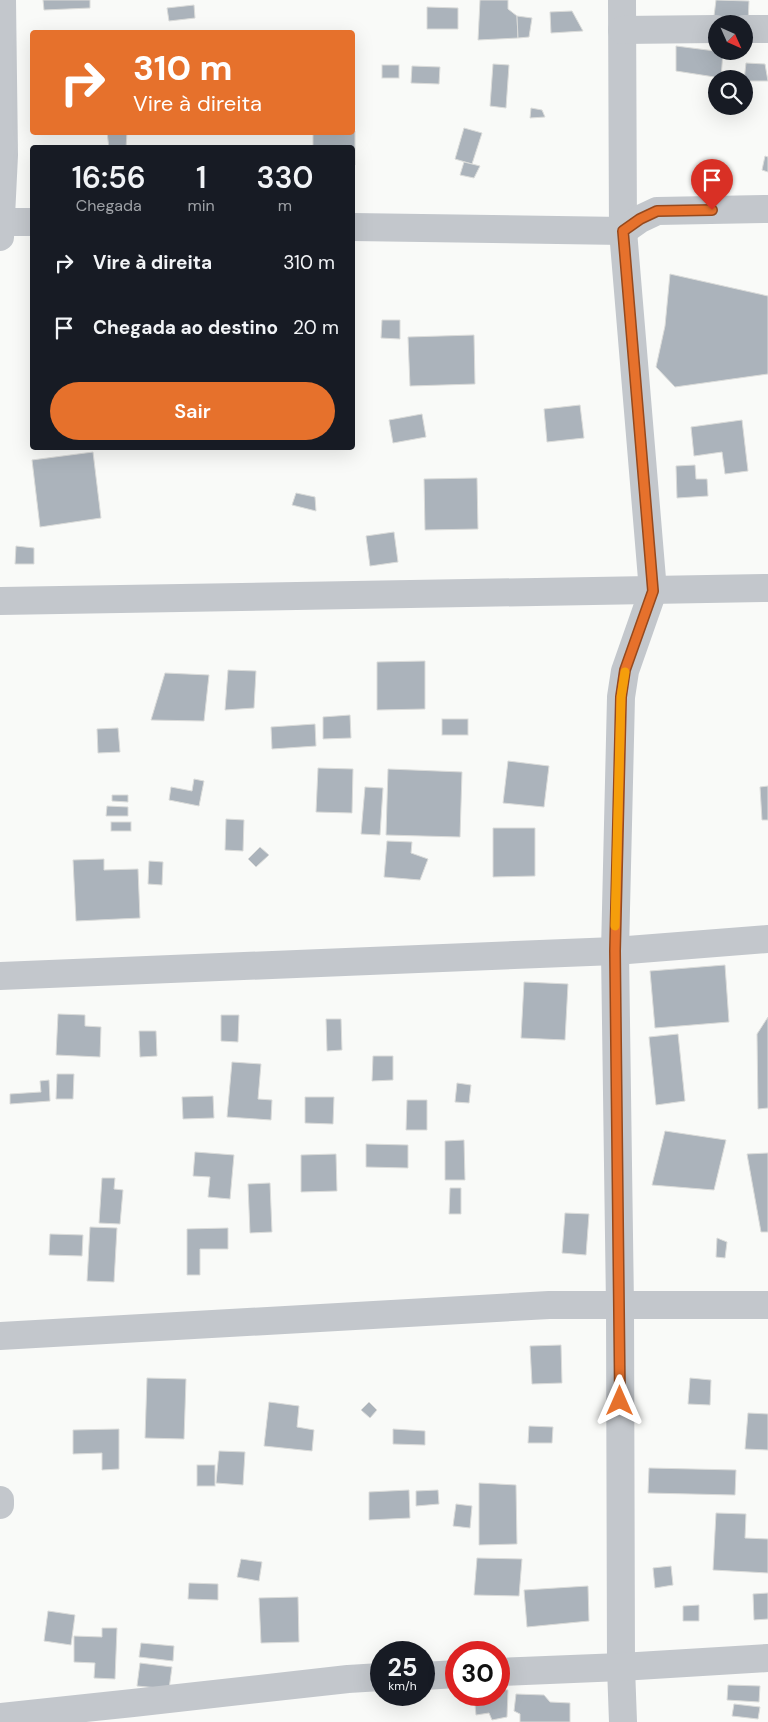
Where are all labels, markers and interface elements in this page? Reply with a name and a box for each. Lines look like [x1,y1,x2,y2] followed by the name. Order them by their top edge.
[708,15,752,60] north arrow
[708,15,753,115] map controls
[133,45,232,91] text: 310 m
[50,50,115,115] icon: right
[708,70,753,115] button: search
[133,89,262,118] text: Vire à direita
[72,158,146,197] text: 16:56
[196,158,206,197] text: 1
[256,158,313,197] text: 330
[691,159,733,210] pin
[698,166,726,194] icon: arrive
[76,195,142,216] text: Chegada
[187,195,215,216] text: min
[278,195,292,216] text: m
[50,249,78,277] icon: right
[93,250,212,275] text: Vire à direita
[283,250,335,275] text: 310 m
[50,314,78,342] icon: arrive
[93,315,278,340] text: Chegada ao destino
[293,315,339,340] text: 20 m
[50,382,335,440] button: Sair
[593,1374,645,1426] position arrow
[445,1641,510,1706] speed limit sign: 30
[388,1651,417,1684] text: 25
[388,1678,417,1694] text: km/h

